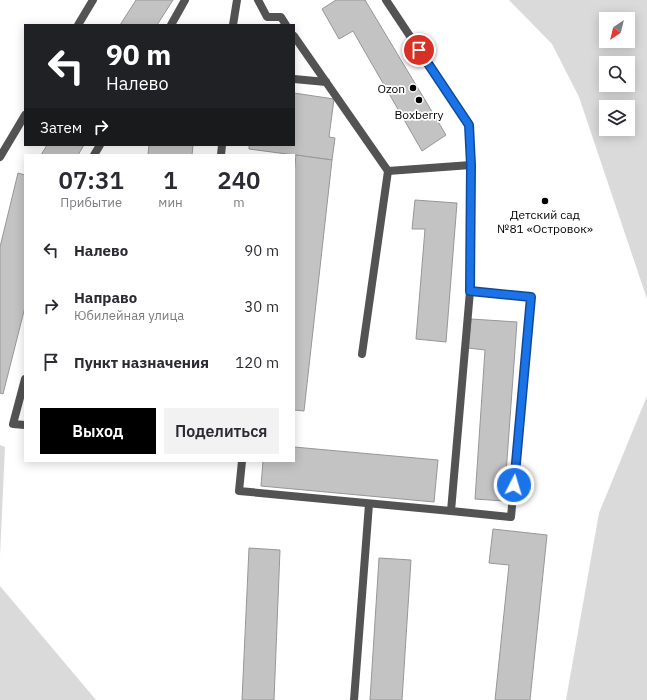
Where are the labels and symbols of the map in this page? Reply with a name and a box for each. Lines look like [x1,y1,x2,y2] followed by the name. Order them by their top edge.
[599,12,635,48] north arrow
[402,33,436,67] pin
[378,81,405,96] place label: Ozon
[408,83,418,93] marker: Ozon
[414,95,424,105] marker: Boxberry
[395,107,443,122] place label: Boxberry
[540,196,550,206] marker: Детский сад №81 «Островок»
[497,207,593,236] place label: Детский сад №81 «Островок»
[493,464,535,506] position arrow

